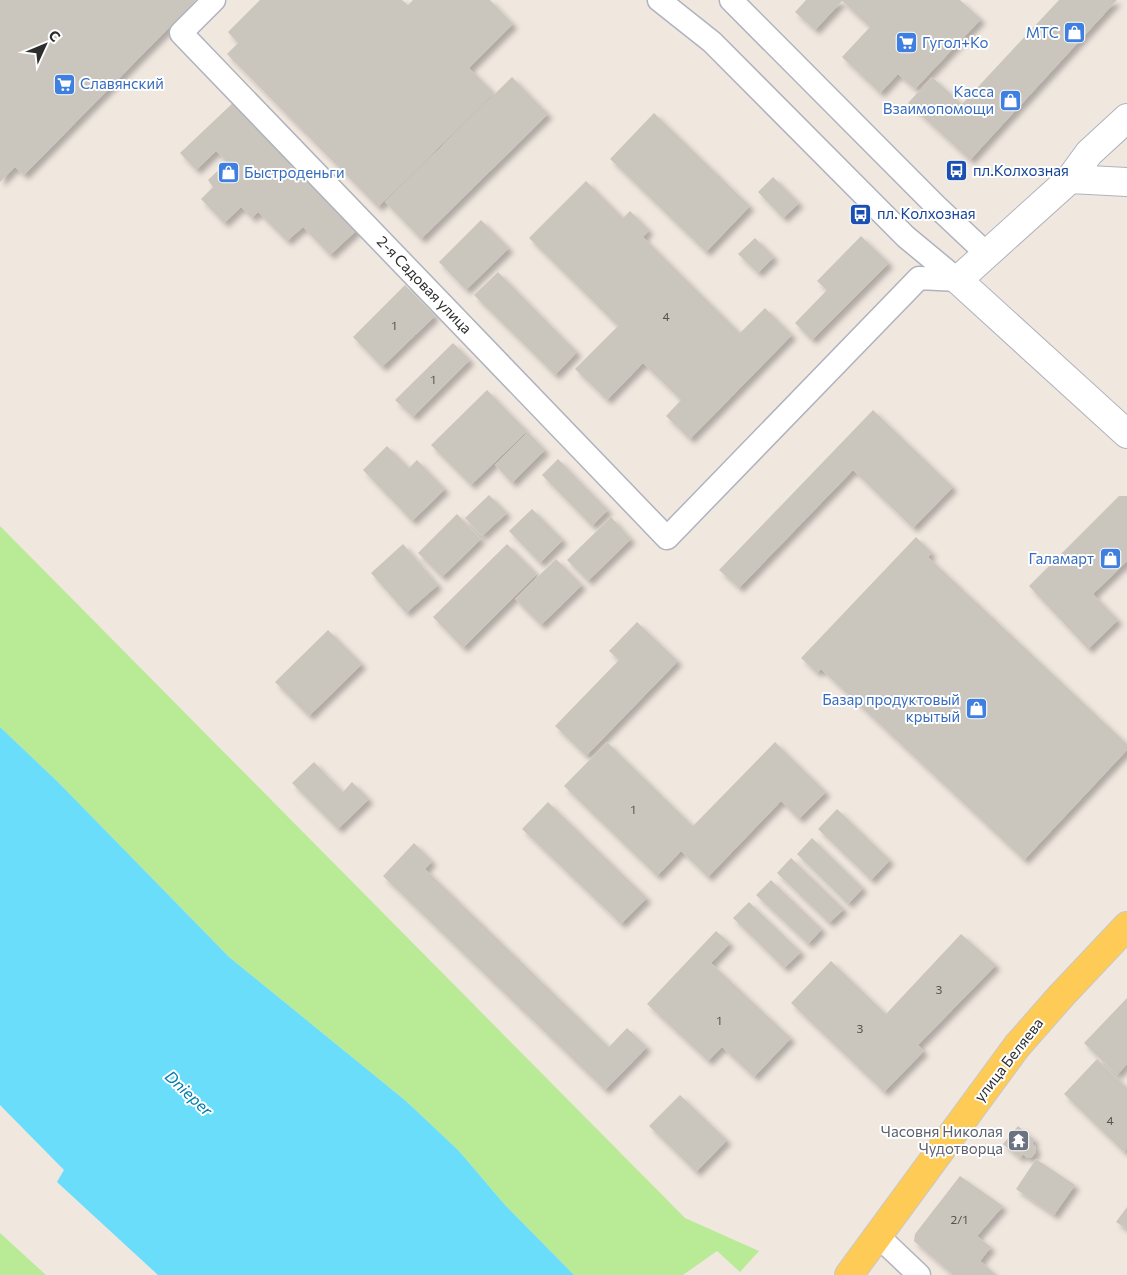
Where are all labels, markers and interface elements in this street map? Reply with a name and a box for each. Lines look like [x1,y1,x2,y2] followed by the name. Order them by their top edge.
[20,20,70,70] north arrow
[1063,21,1087,45] shop icon: МТС
[1026,23,1059,41] place label: МТС
[45,26,64,45] text: С
[894,31,918,55] supermarket icon: Гугол+Ко
[922,33,989,51] place label: Гугол+Ко
[52,72,76,96] supermarket icon: Славянский
[80,74,164,92] place label: Славянский
[883,82,994,117] place label: Касса Взаимопомощи
[998,89,1022,113] shop icon: Касса Взаимопомощи
[945,159,969,183] bus stop icon: пл.Колхозная
[216,161,240,185] shop icon: Быстроденьги
[973,161,1069,179] place label: пл.Колхозная
[244,163,345,181] place label: Быстроденьги
[849,202,873,226] bus stop icon: пл. Колхозная
[877,204,976,222] place label: пл. Колхозная
[374,232,476,337] street label: 2-я Садовая улица
[662,309,670,323] house number: 4
[391,318,397,332] house number: 1
[430,372,436,386] house number: 1
[1098,547,1122,571] shop icon: Галамарт
[1028,549,1094,567] place label: Галамарт
[822,690,960,725] place label: Базар продуктовый крытый
[964,697,988,721] shop icon: Базар продуктовый крытый
[630,802,636,816] house number: 1
[936,982,943,996] house number: 3
[716,1013,722,1027] house number: 1
[970,1014,1047,1105] street label: улица Беляева
[857,1021,864,1035] house number: 3
[162,1066,217,1120] water label: Dnieper
[1106,1113,1114,1127] house number: 4
[881,1122,1003,1157] place label: Часовня Николая Чудотворца
[1007,1129,1031,1153] temple icon: Часовня Николая Чудотворца
[950,1212,968,1226] house number: 2/1

